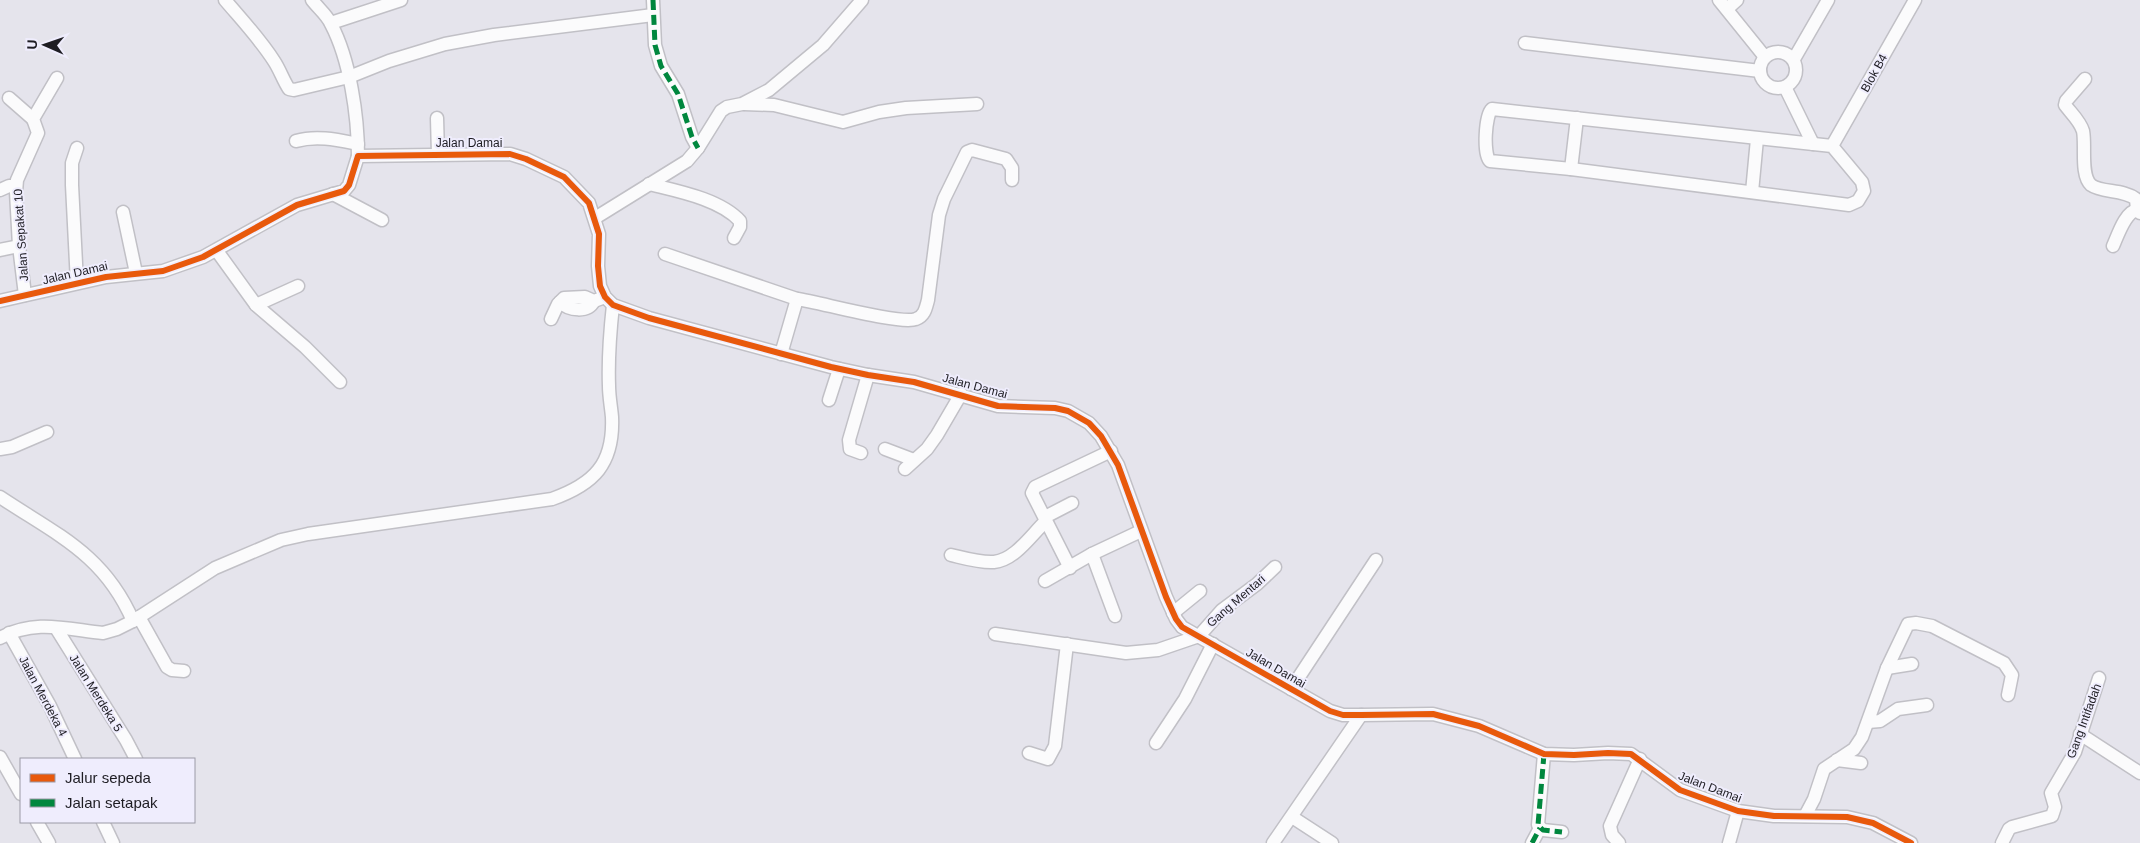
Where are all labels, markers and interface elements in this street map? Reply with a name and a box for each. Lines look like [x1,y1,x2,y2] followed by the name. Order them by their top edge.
[20,20,70,70] north arrow
[24,39,40,50] text: U
[1858,51,1890,94] street label: Blok B4
[436,136,502,150] street label: Jalan Damai
[11,188,31,282] street label: Jalan Sepakat 10
[41,259,109,287] street label: Jalan Damai
[941,371,1009,401] street label: Jalan Damai
[1204,572,1268,630] street label: Gang Mentari
[1244,645,1308,691] street label: Jalan Damai
[67,652,126,735] street label: Jalan Merdeka 5
[16,654,70,739] street label: Jalan Merdeka 4
[2064,682,2104,760] street label: Gang Intifadah
[20,758,195,823] legend
[65,769,152,786] text: Jalur sepeda
[1676,769,1744,805] street label: Jalan Damai
[65,794,158,811] text: Jalan setapak

